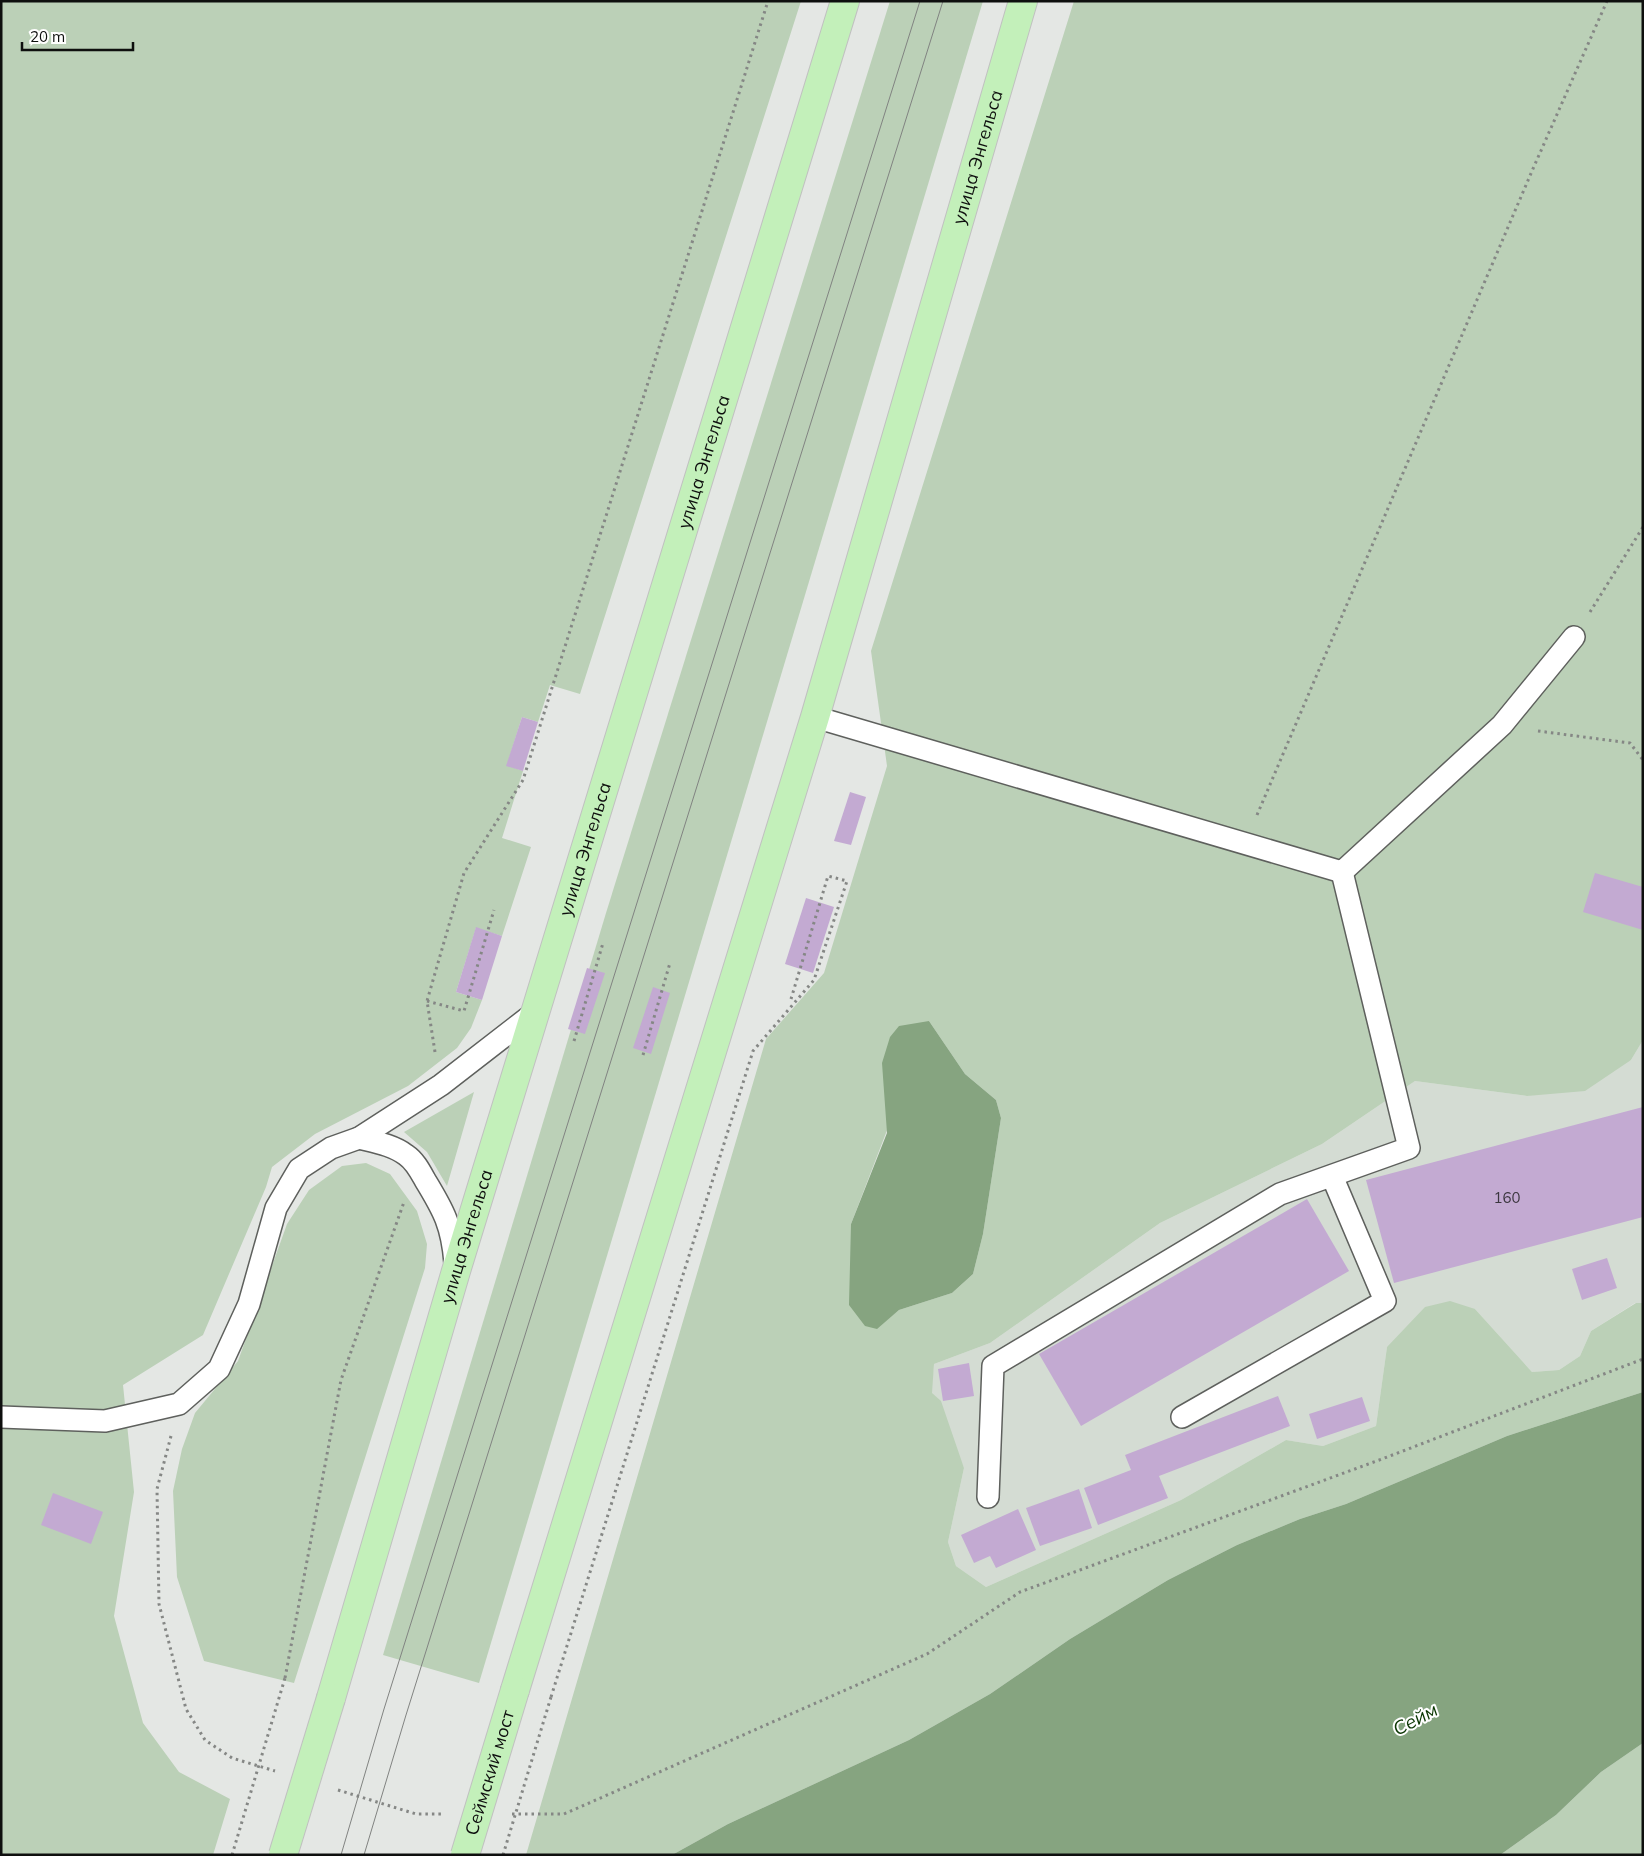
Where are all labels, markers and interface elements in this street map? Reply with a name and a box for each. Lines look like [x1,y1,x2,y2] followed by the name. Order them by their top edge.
[22,20,134,52] scale bar
[30,27,65,46] text: 20 m
[947,87,1008,227] street label: улица Энгельса
[672,392,735,532] street label: улица Энгельса
[553,779,616,919] street label: улица Энгельса
[435,1167,497,1306] street label: улица Энгельса
[1493,1188,1521,1207] house number: 160
[1388,1697,1442,1741] water label: Сейм
[460,1706,520,1838] street label: Сеймский мост

